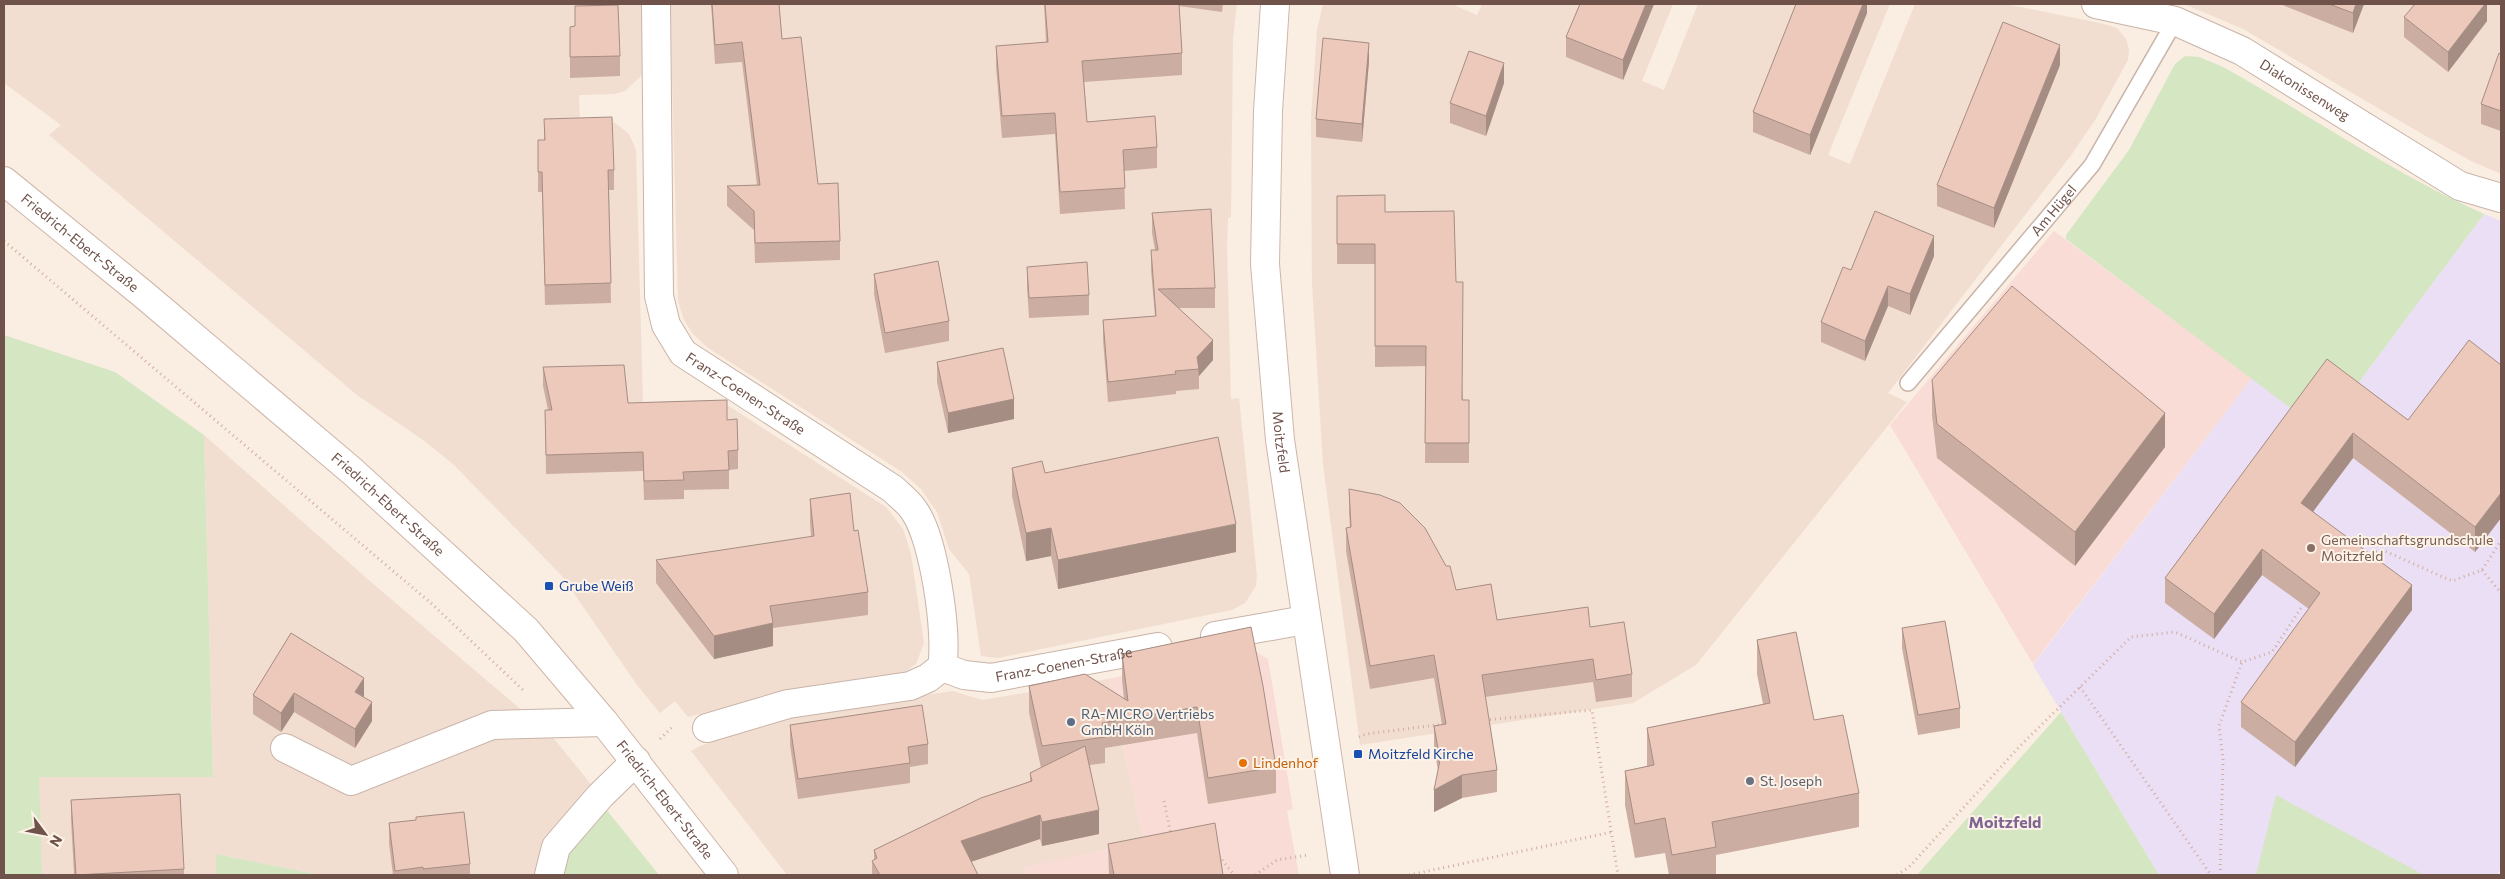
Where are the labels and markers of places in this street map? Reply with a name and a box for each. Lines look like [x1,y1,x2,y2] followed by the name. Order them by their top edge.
[2321,531,2493,564] place label: Gemeinschaftsgrundschule Moitzfeld
[2305,542,2317,554] marker: Gemeinschaftsgrundschule Moitzfeld
[559,577,634,594] place label: Grube Weiß
[543,580,555,592] marker: Grube Weiß
[1081,705,1214,738] place label: RA-MICRO Vertriebs GmbH Köln
[1065,716,1077,728] marker: RA-MICRO Vertriebs GmbH Köln
[1368,745,1474,762] place label: Moitzfeld Kirche
[1352,748,1364,760] marker: Moitzfeld Kirche
[1253,754,1318,771] place label: Lindenhof
[1237,757,1249,769] marker: Lindenhof
[1760,772,1822,789] place label: St. Joseph
[1744,775,1756,787] marker: St. Joseph

